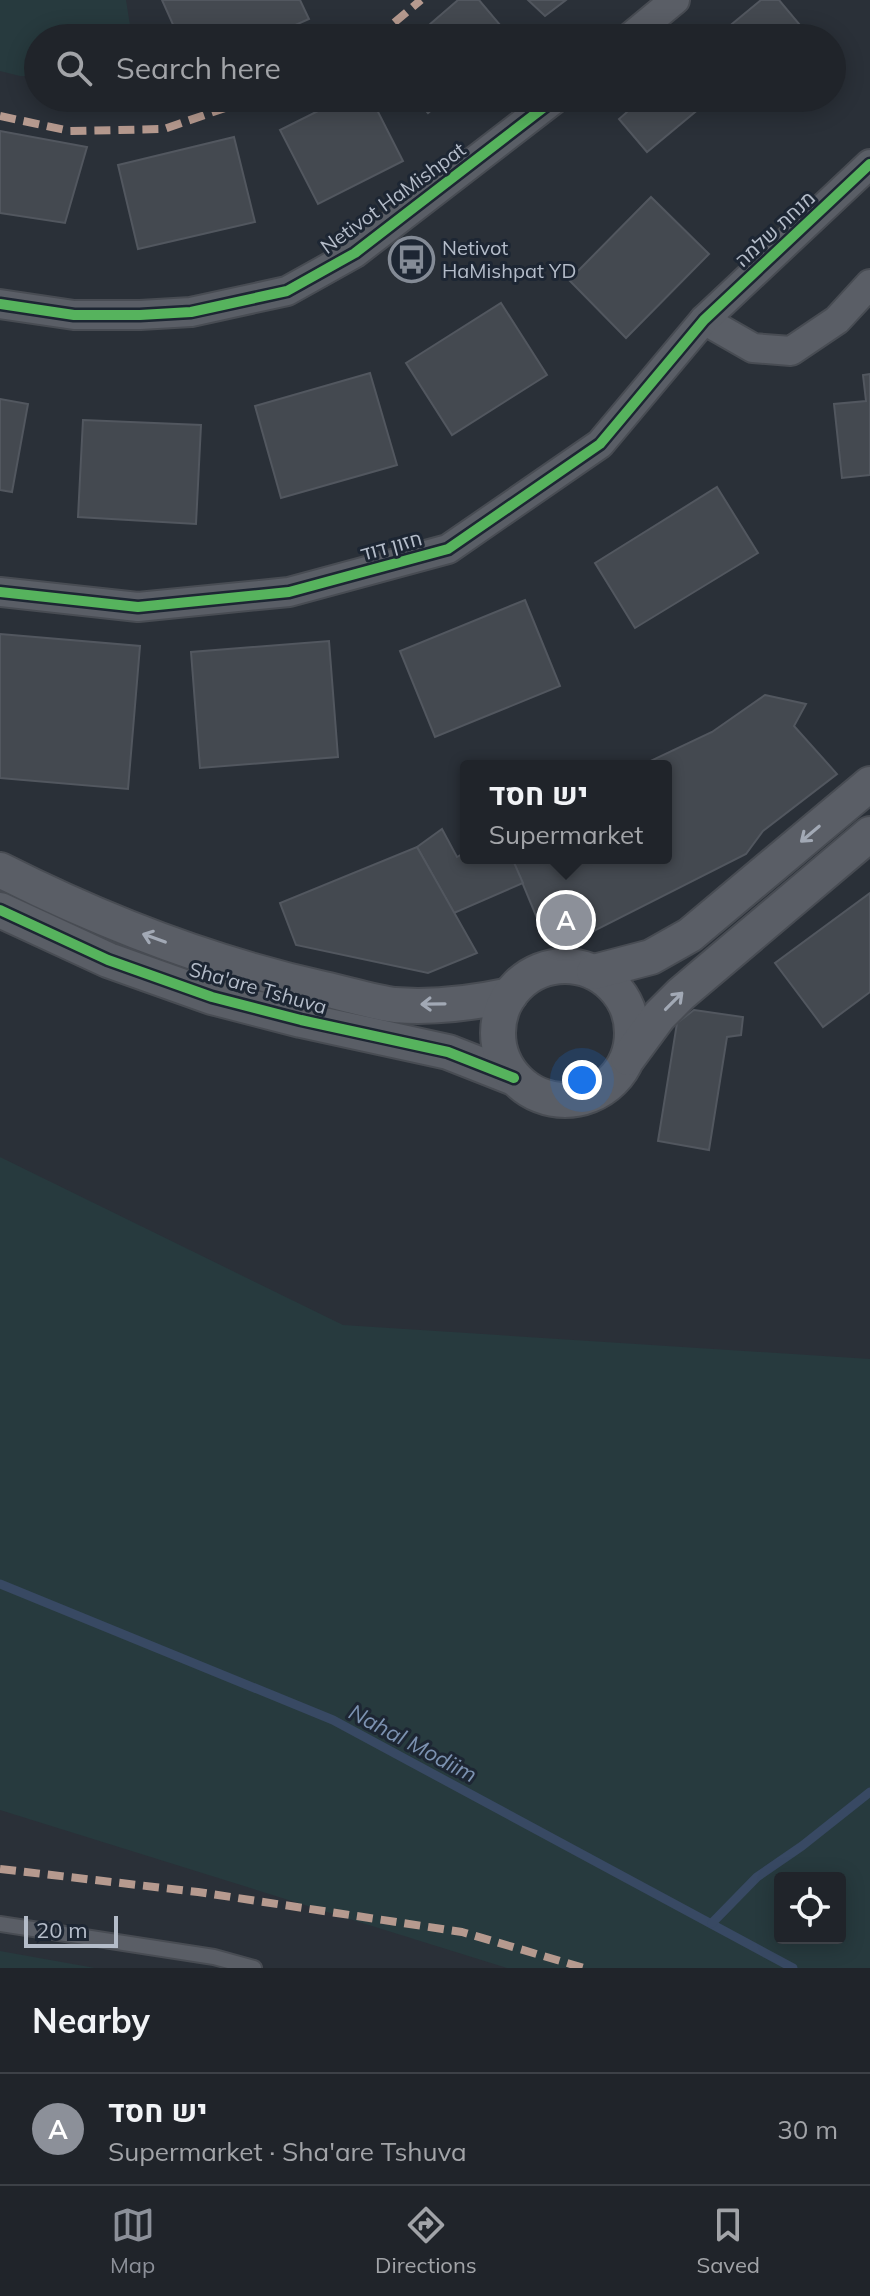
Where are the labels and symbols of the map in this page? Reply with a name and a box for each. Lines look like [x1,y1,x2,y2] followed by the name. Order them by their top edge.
[315,137,470,259] street label: Netivot HaMishpat
[729,185,820,272] street label: מנחת שלמה
[442,235,576,283] place label: Netivot HaMishpat YD
[387,236,435,284] bus stop icon: Netivot HaMishpat YD
[357,525,424,566] street label: חזון דוד
[801,825,821,843] one-way arrow
[540,890,592,950] pin: A
[142,930,167,944] one-way arrow
[186,956,330,1019] street label: Sha'are Tshuva
[664,992,683,1011] one-way arrow
[420,997,447,1012] one-way arrow
[562,1060,602,1100] your location
[344,1698,482,1788] water label: Nahal Modiim
[24,1912,118,1948] scale bar

